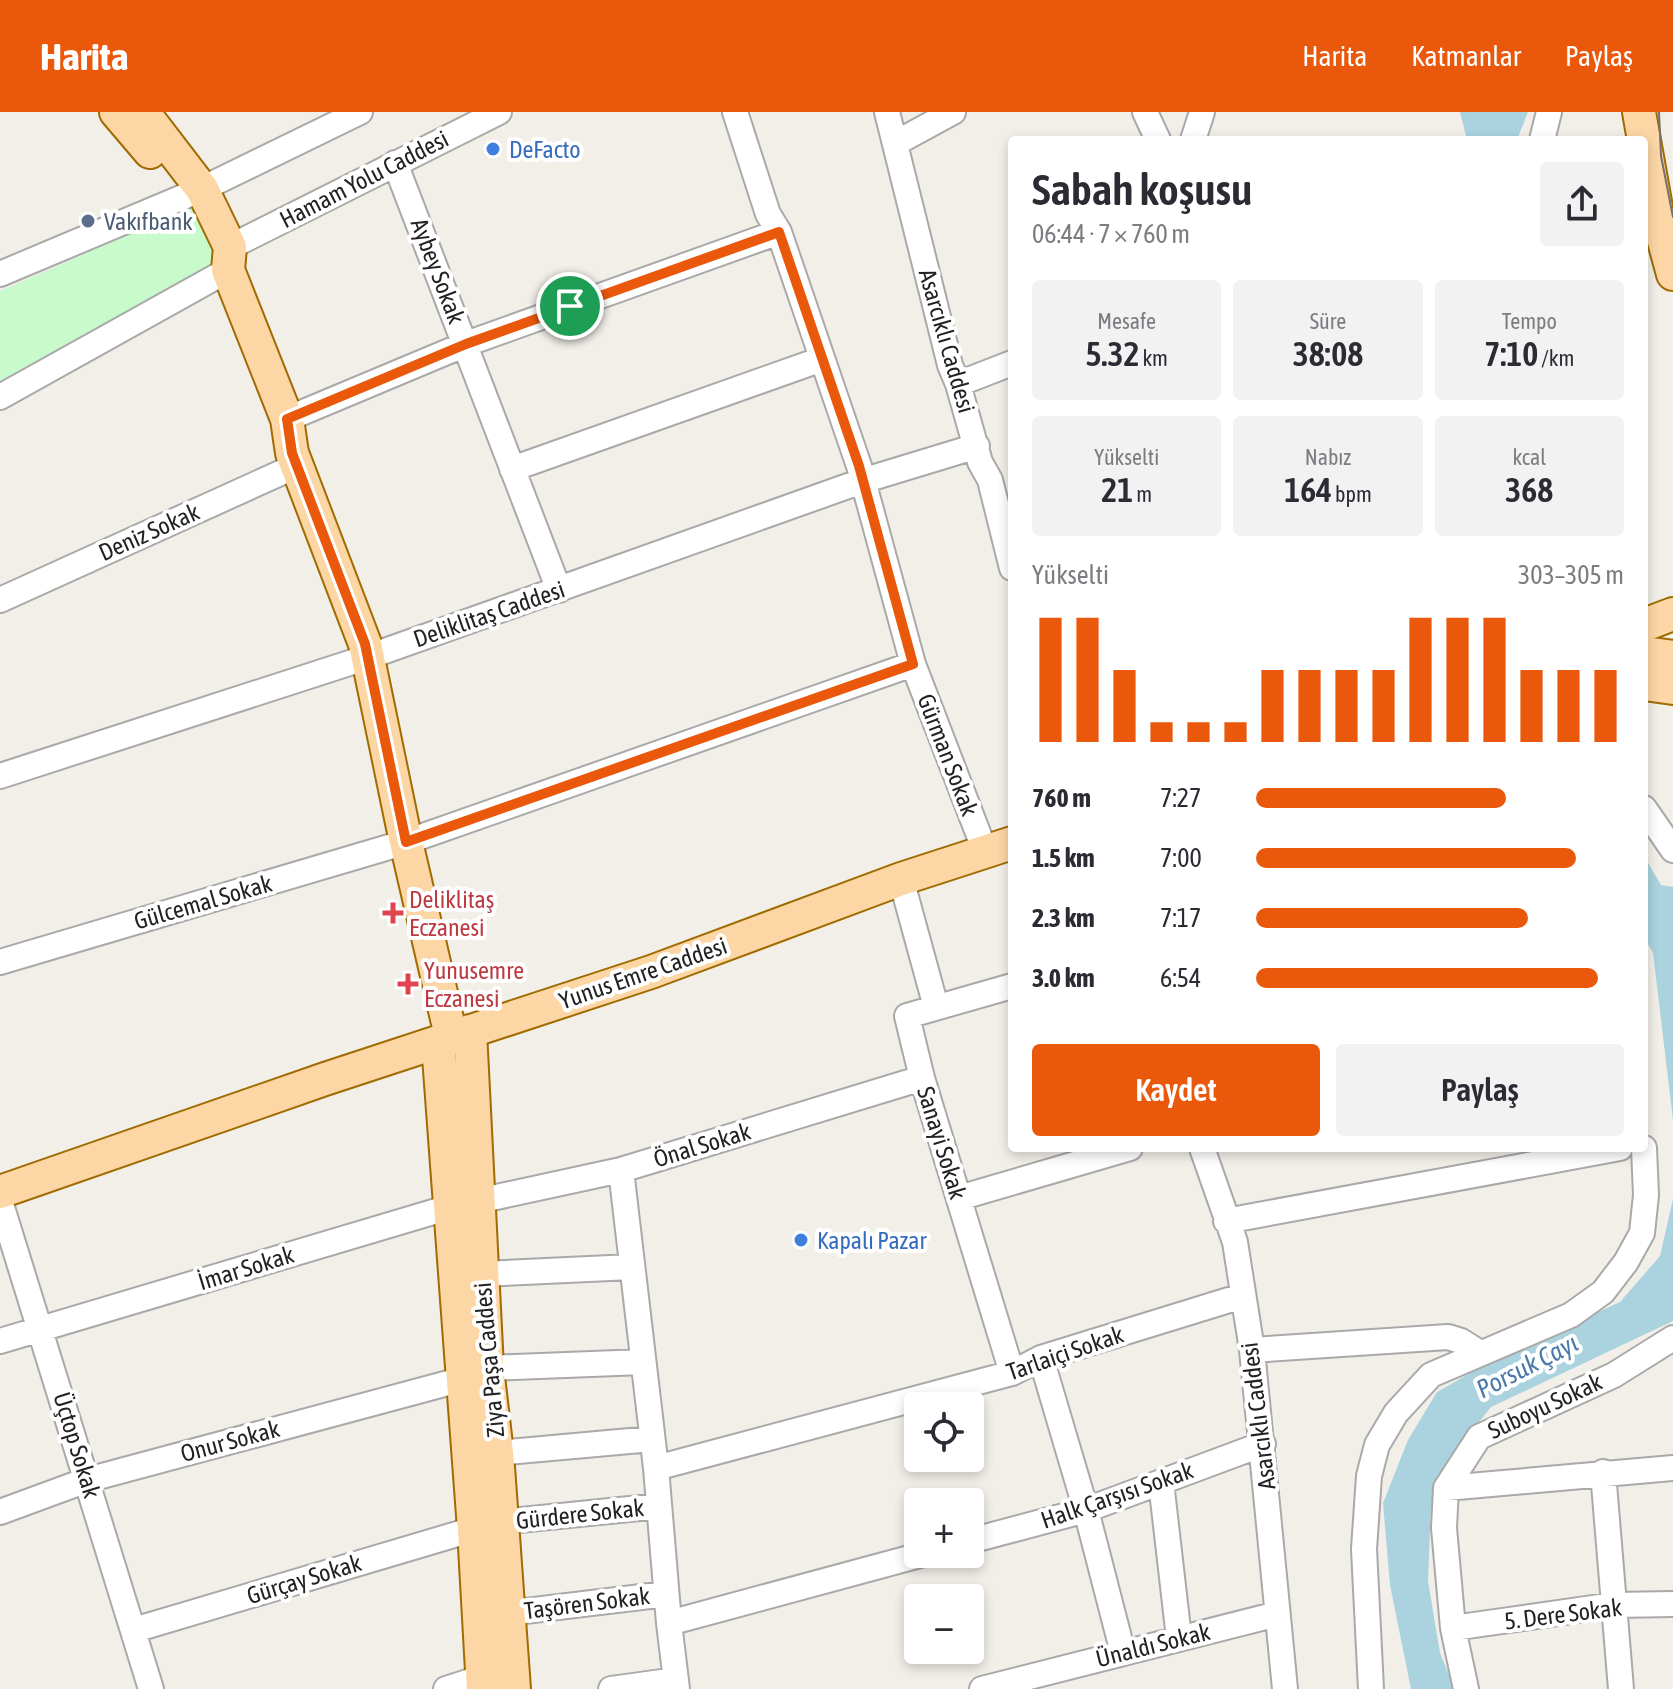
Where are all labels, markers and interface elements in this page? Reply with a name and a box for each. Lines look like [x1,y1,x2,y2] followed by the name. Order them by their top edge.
[40,35,128,78] text: Harita
[1302,40,1367,72] text: Harita
[1411,40,1521,72] text: Katmanlar
[1565,40,1633,72] text: Paylaş
[275,125,453,233] street label: Hamam Yolu Caddesi
[509,136,581,163] place label: DeFacto
[484,140,502,158] marker: DeFacto
[1540,162,1624,246] button: share
[1032,164,1252,214] text: Sabah koşusu
[104,208,193,235] place label: Vakıfbank
[79,212,97,230] marker: Vakıfbank
[406,215,471,328] street label: Aybey Sokak
[1032,219,1190,249] text: 06:44 · 7 × 760 m
[914,266,980,416] street label: Asarcıklı Caddesi
[536,272,604,340] pin
[548,284,592,328] icon: arrive
[1097,308,1156,334] text: Mesafe
[1310,308,1346,334] text: Süre
[1502,308,1557,334] text: Tempo
[1085,334,1139,373] text: 5.32
[1293,334,1363,373] text: 38:08
[1484,334,1538,373] text: 7:10
[1139,345,1168,371] text: km
[1538,345,1574,371] text: /km
[1094,444,1159,470] text: Yükselti
[1305,444,1351,470] text: Nabız
[1513,444,1546,470] text: kcal
[1101,470,1133,509] text: 21
[1284,470,1332,509] text: 164
[1505,470,1553,509] text: 368
[1133,481,1152,507] text: m
[1332,481,1372,507] text: bpm
[95,498,204,566] street label: Deniz Sokak
[1032,560,1109,590] text: Yükselti
[1518,560,1624,590] text: 303–305 m
[410,576,568,652] street label: Deliklitaş Caddesi
[912,690,984,820] street label: Gürman Sokak
[1032,783,1091,813] text: 760 m
[1160,783,1201,813] text: 7:27
[1032,843,1095,873] text: 1.5 km
[1160,843,1202,873] text: 7:00
[131,869,275,935] street label: Gülcemal Sokak
[409,886,494,941] place label: Deliklitaş Eczanesi
[1032,903,1095,933] text: 2.3 km
[1160,903,1201,933] text: 7:17
[384,904,402,922] marker: Deliklitaş Eczanesi
[556,932,730,1014] street label: Yunus Emre Caddesi
[424,957,524,1012] place label: Yunusemre Eczanesi
[1032,963,1095,993] text: 3.0 km
[1160,963,1201,993] text: 6:54
[399,975,417,993] marker: Yunusemre Eczanesi
[1032,1044,1320,1136] button: Kaydet
[1336,1044,1624,1136] button: Paylaş
[912,1083,972,1203] street label: Sanayi Sokak
[650,1117,754,1173] street label: Önal Sokak
[817,1227,927,1254] place label: Kapalı Pazar
[792,1231,810,1249] marker: Kapalı Pazar
[195,1241,297,1295] street label: İmar Sokak
[469,1281,509,1439] street label: Ziya Paşa Caddesi
[1003,1320,1127,1386] street label: Tarlaiçi Sokak
[1471,1328,1583,1404] water label: Porsuk Çayı
[1236,1341,1280,1491] street label: Asarcıklı Caddesi
[1484,1368,1607,1444] street label: Suboyu Sokak
[48,1389,106,1502] street label: Üçtop Sokak
[904,1392,984,1664] map controls
[904,1392,984,1472] button: locate
[178,1415,283,1467] street label: Onur Sokak
[1037,1456,1197,1534] street label: Halk Çarşısı Sokak
[904,1488,984,1568] button: +
[515,1494,646,1534] street label: Gürdere Sokak
[244,1549,365,1609] street label: Gürçay Sokak
[523,1582,652,1624] street label: Taşören Sokak
[904,1584,984,1664] button: −
[1503,1593,1624,1635] street label: 5. Dere Sokak
[1093,1618,1213,1672] street label: Ünaldı Sokak

